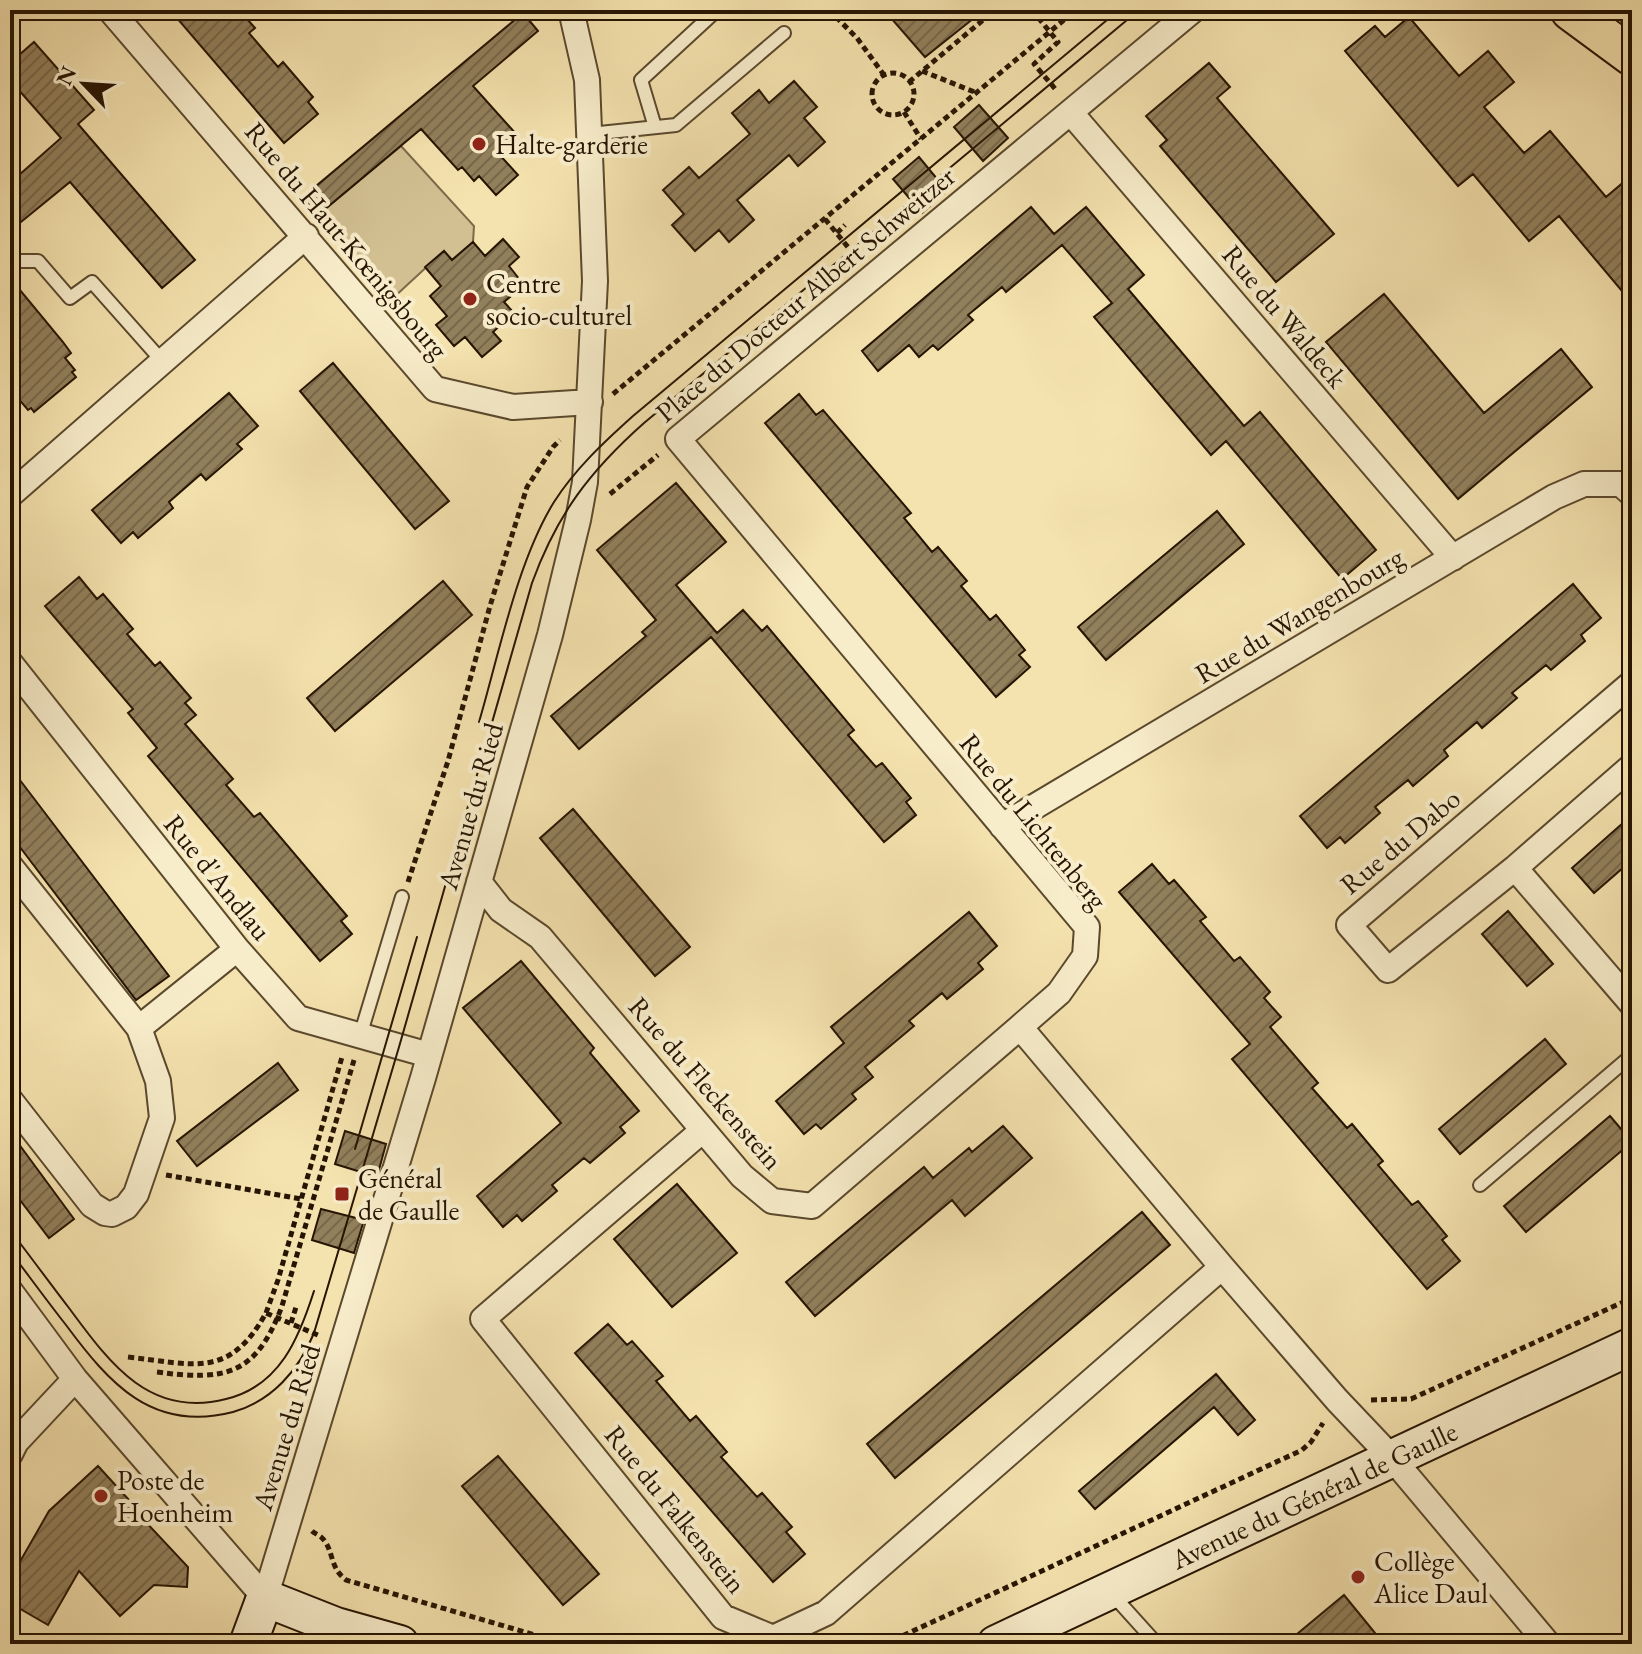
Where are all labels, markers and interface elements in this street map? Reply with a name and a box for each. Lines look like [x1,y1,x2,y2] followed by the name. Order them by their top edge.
[44,44,124,124] north arrow
[49,61,83,90] text: N
[237,114,457,367] street label: Rue du Haut-Kœnigsbourg
[495,126,648,162] place label: Halte-garderie
[470,135,488,153] marker: Halte-garderie
[648,158,963,430] street label: Place du Docteur Albert Schweitzer
[1215,237,1356,396] street label: Rue du Waldeck
[486,265,632,333] place label: Centre socio-culturel
[461,290,479,308] marker: Centre socio-culturel
[1188,538,1411,691] street label: Rue du Wangenbourg
[429,718,511,895] street label: Avenue du Ried
[952,726,1117,917] street label: Rue du Lichtenberg
[1332,780,1468,902] street label: Rue du Dabo
[156,807,280,948] street label: Rue d'Andlau
[621,989,791,1177] street label: Rue du Fleckenstein
[358,1160,459,1228] place label: Général de Gaulle
[333,1185,351,1203] marker: Général de Gaulle
[243,1339,329,1516] street label: Avenue du Ried
[1164,1413,1463,1578] street label: Avenue du Général de Gaulle
[597,1417,755,1601] street label: Rue du Falkenstein
[117,1462,233,1530] place label: Poste de Hoenheim
[92,1487,110,1505] marker: Poste de Hoenheim
[1373,1543,1488,1611] place label: Collège Alice Daul
[1349,1568,1367,1586] marker: Collège Alice Daul

